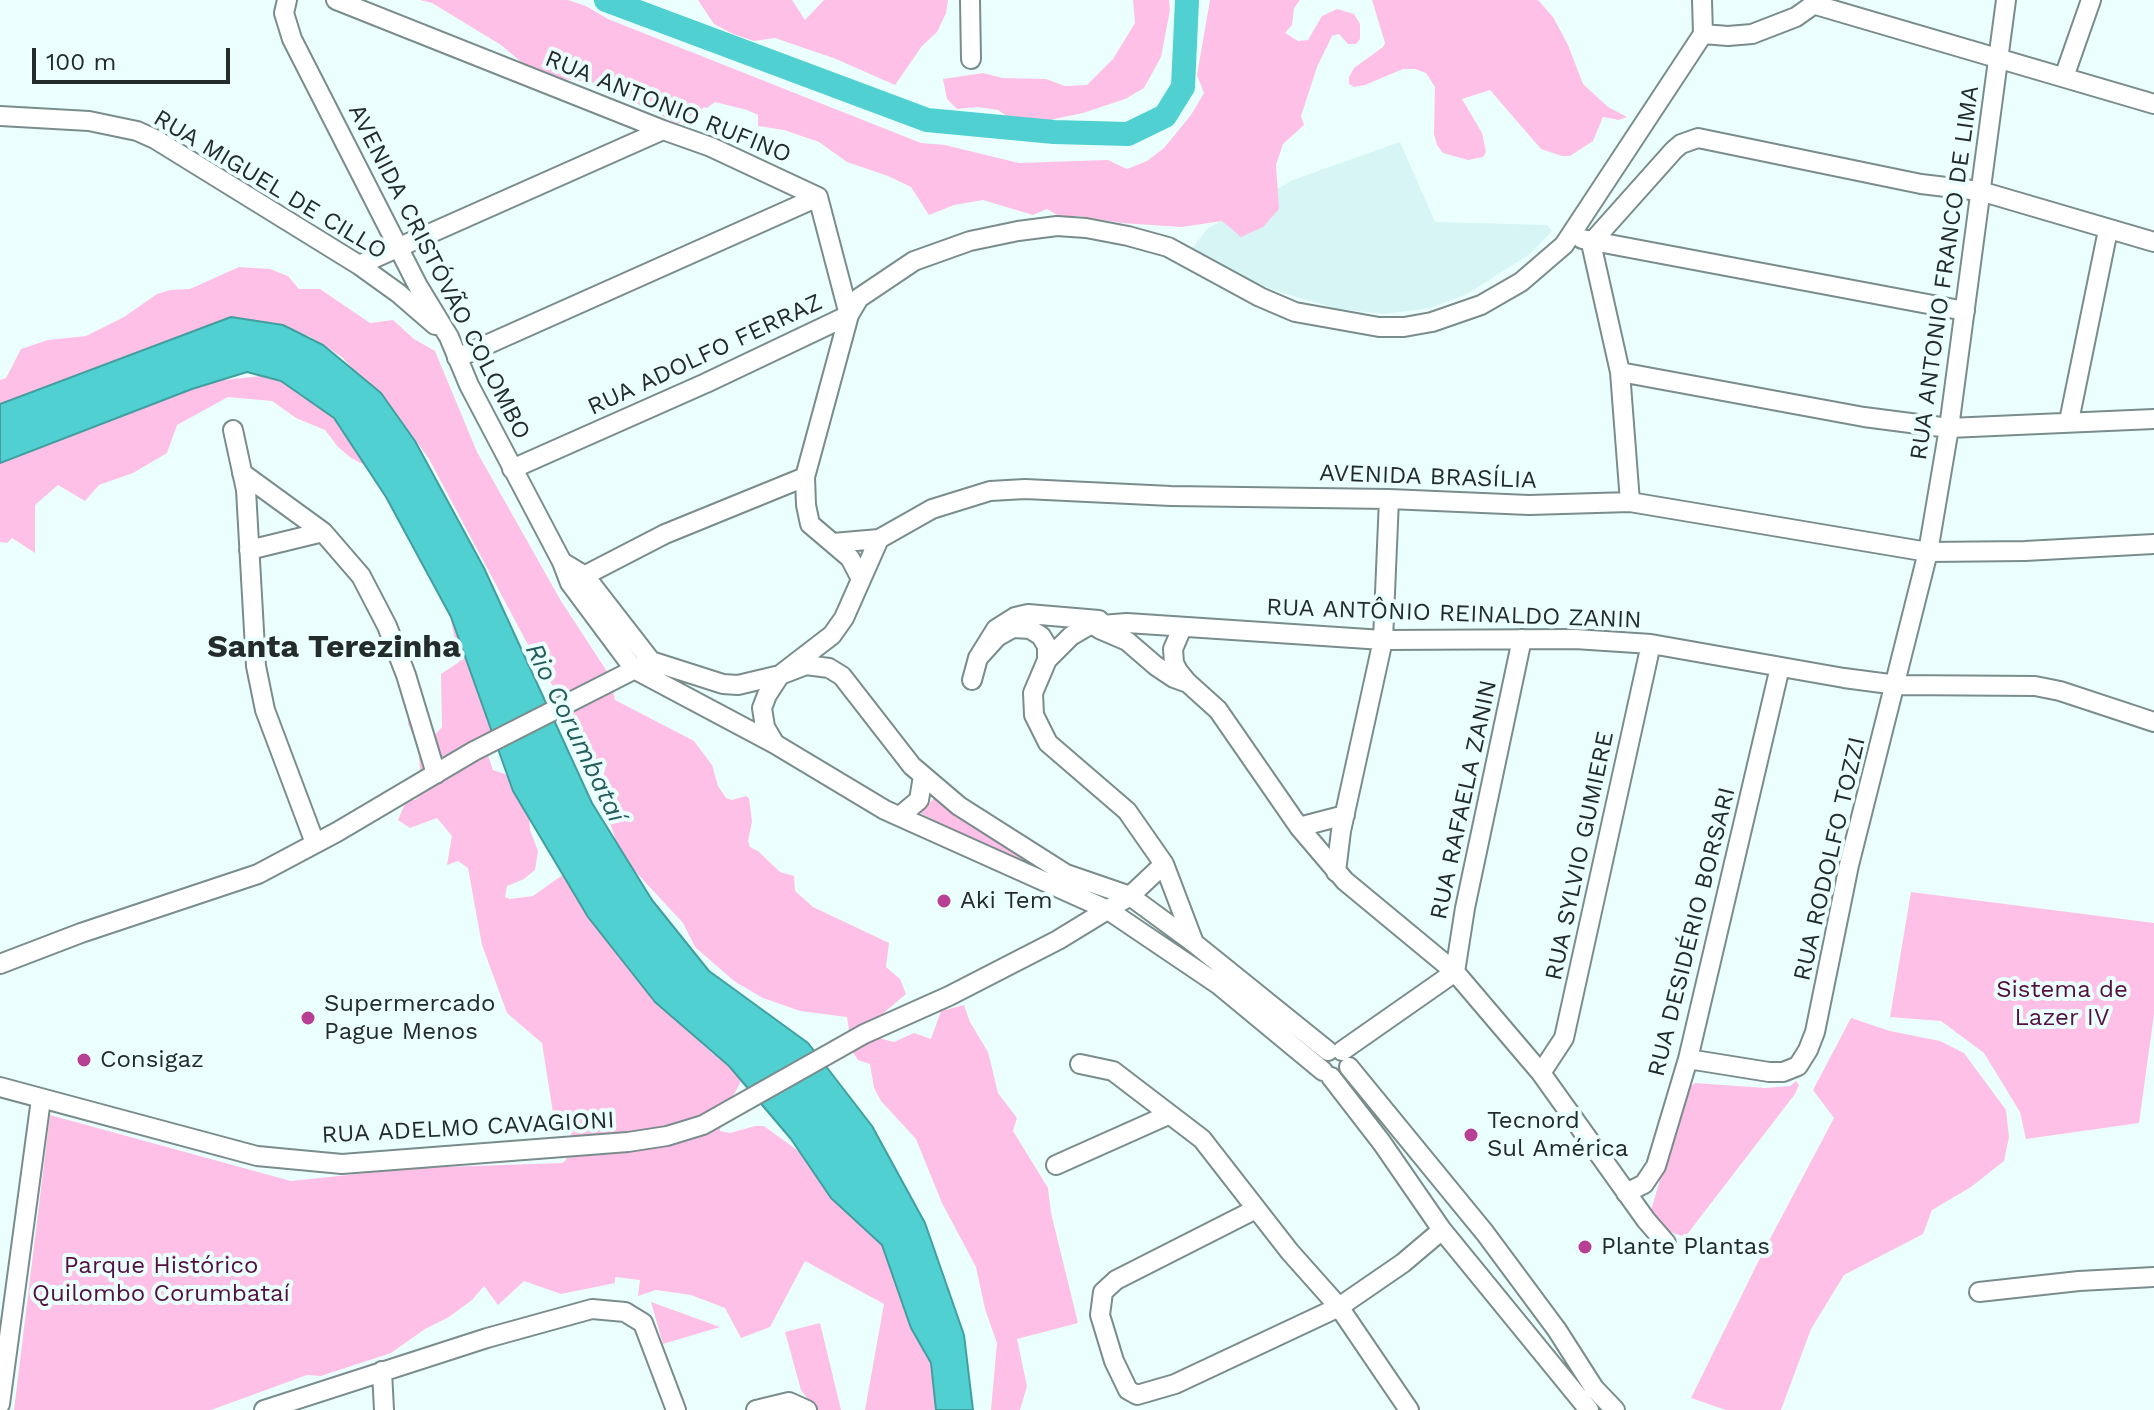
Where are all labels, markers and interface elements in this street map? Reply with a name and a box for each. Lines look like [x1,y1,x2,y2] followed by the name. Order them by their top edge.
[36,32,234,82] scale bar
[541,44,795,170] street label: RUA ANTONIO RUFINO
[46,48,116,76] text: 100 m
[1904,84,1986,462] street label: RUA ANTONIO FRANCO DE LIMA
[342,100,536,444] street label: AVENIDA CRISTÓVÃO COLOMBO
[148,104,392,266] street label: RUA MIGUEL DE CILLO
[583,288,827,422] street label: RUA ADOLFO FERRAZ
[1319,459,1537,495] street label: AVENIDA BRASÍLIA
[1266,593,1642,635] street label: RUA ANTÔNIO REINALDO ZANIN
[207,629,461,667] district label: Santa Terezinha
[518,638,632,828] water label: Rio Corumbataí
[1425,678,1503,922] street label: RUA RAFAELA ZANIN
[1540,729,1620,983] street label: RUA SYLVIO GUMIERE
[1788,734,1872,984] street label: RUA RODOLFO TOZZI
[1642,784,1742,1080] street label: RUA DESIDÉRIO BORSARI
[960,887,1053,915] place label: Aki Tem
[935,892,953,910] marker: Aki Tem
[1996,976,2128,1032] park label: Sistema de Lazer IV
[324,990,495,1046] place label: Supermercado Pague Menos
[299,1009,317,1027] marker: Supermercado Pague Menos
[100,1046,204,1074] place label: Consigaz
[75,1051,93,1069] marker: Consigaz
[321,1106,615,1150] street label: RUA ADELMO CAVAGIONI
[1487,1107,1628,1163] place label: Tecnord Sul América
[1462,1126,1480,1144] marker: Tecnord Sul América
[1601,1233,1770,1261] place label: Plante Plantas
[1576,1238,1594,1256] marker: Plante Plantas
[32,1252,290,1308] park label: Parque Histórico Quilombo Corumbataí

